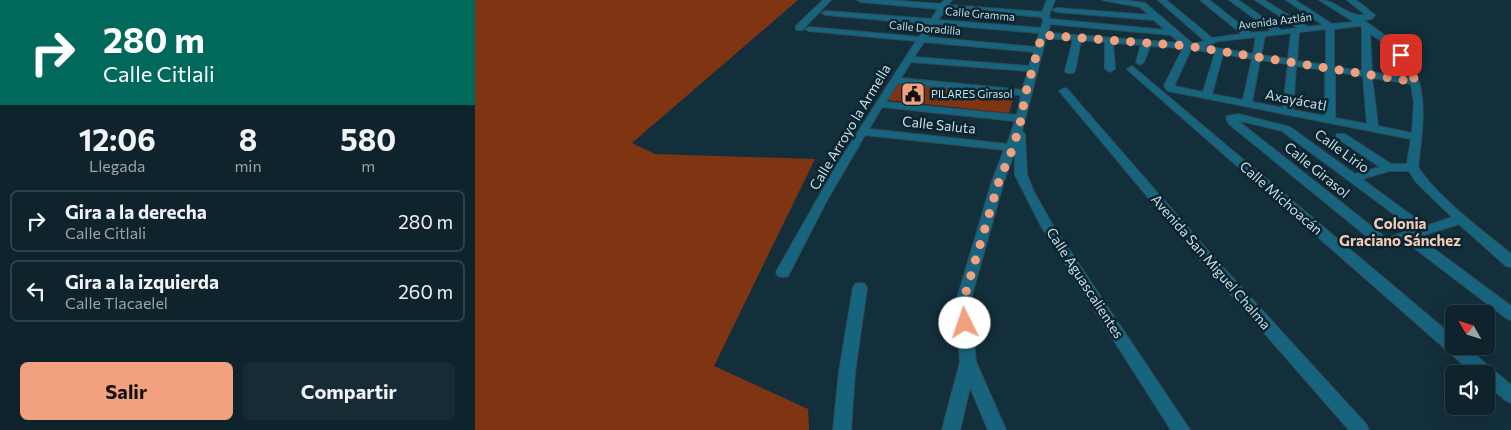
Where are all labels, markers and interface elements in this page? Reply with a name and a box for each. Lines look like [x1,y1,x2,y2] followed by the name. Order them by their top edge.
[945,4,1015,23] street label: Calle Gramma
[1237,10,1313,31] street label: Avenida Aztlán
[103,17,205,60] text: 280 m
[889,18,961,37] street label: Calle Doradilla
[20,20,85,85] icon: right
[1380,34,1422,76] pin
[1387,41,1415,69] icon: arrive
[103,60,215,87] text: Calle Citlali
[805,61,894,193] street label: Calle Arroyo la Armella
[900,81,926,107] public building icon: PILARES Girasol
[1264,85,1328,114] street label: Axayácatl
[931,87,1013,100] place label: PILARES Girasol
[901,112,977,137] street label: Calle Saluta
[79,120,156,157] text: 12:06
[239,120,257,157] text: 8
[340,120,396,157] text: 580
[1312,125,1373,176] street label: Calle Lirio
[1281,138,1353,201] street label: Calle Girasol
[89,156,145,175] text: Llegada
[234,156,262,175] text: min
[361,156,375,175] text: m
[1237,157,1326,238] street label: Calle Michoacán
[1148,191,1275,333] street label: Avenida San Miguel Chalma
[65,200,207,223] text: Gira a la derecha
[22,207,50,235] icon: right
[398,210,453,233] text: 280 m
[1339,214,1461,249] district label: Colonia Graciano Sánchez
[65,223,146,242] text: Calle Citlali
[1043,224,1128,341] street label: Calle Aguascalientes
[65,270,219,293] text: Gira a la izquierda
[22,277,50,305] icon: left
[398,280,453,303] text: 260 m
[65,293,168,312] text: Calle Tlacaelel
[938,296,990,348] position arrow
[1445,305,1495,355] north arrow
[1445,305,1495,415] map controls
[20,362,233,420] button: Salir
[243,362,455,420] button: Compartir
[1445,365,1495,415] button: sound

